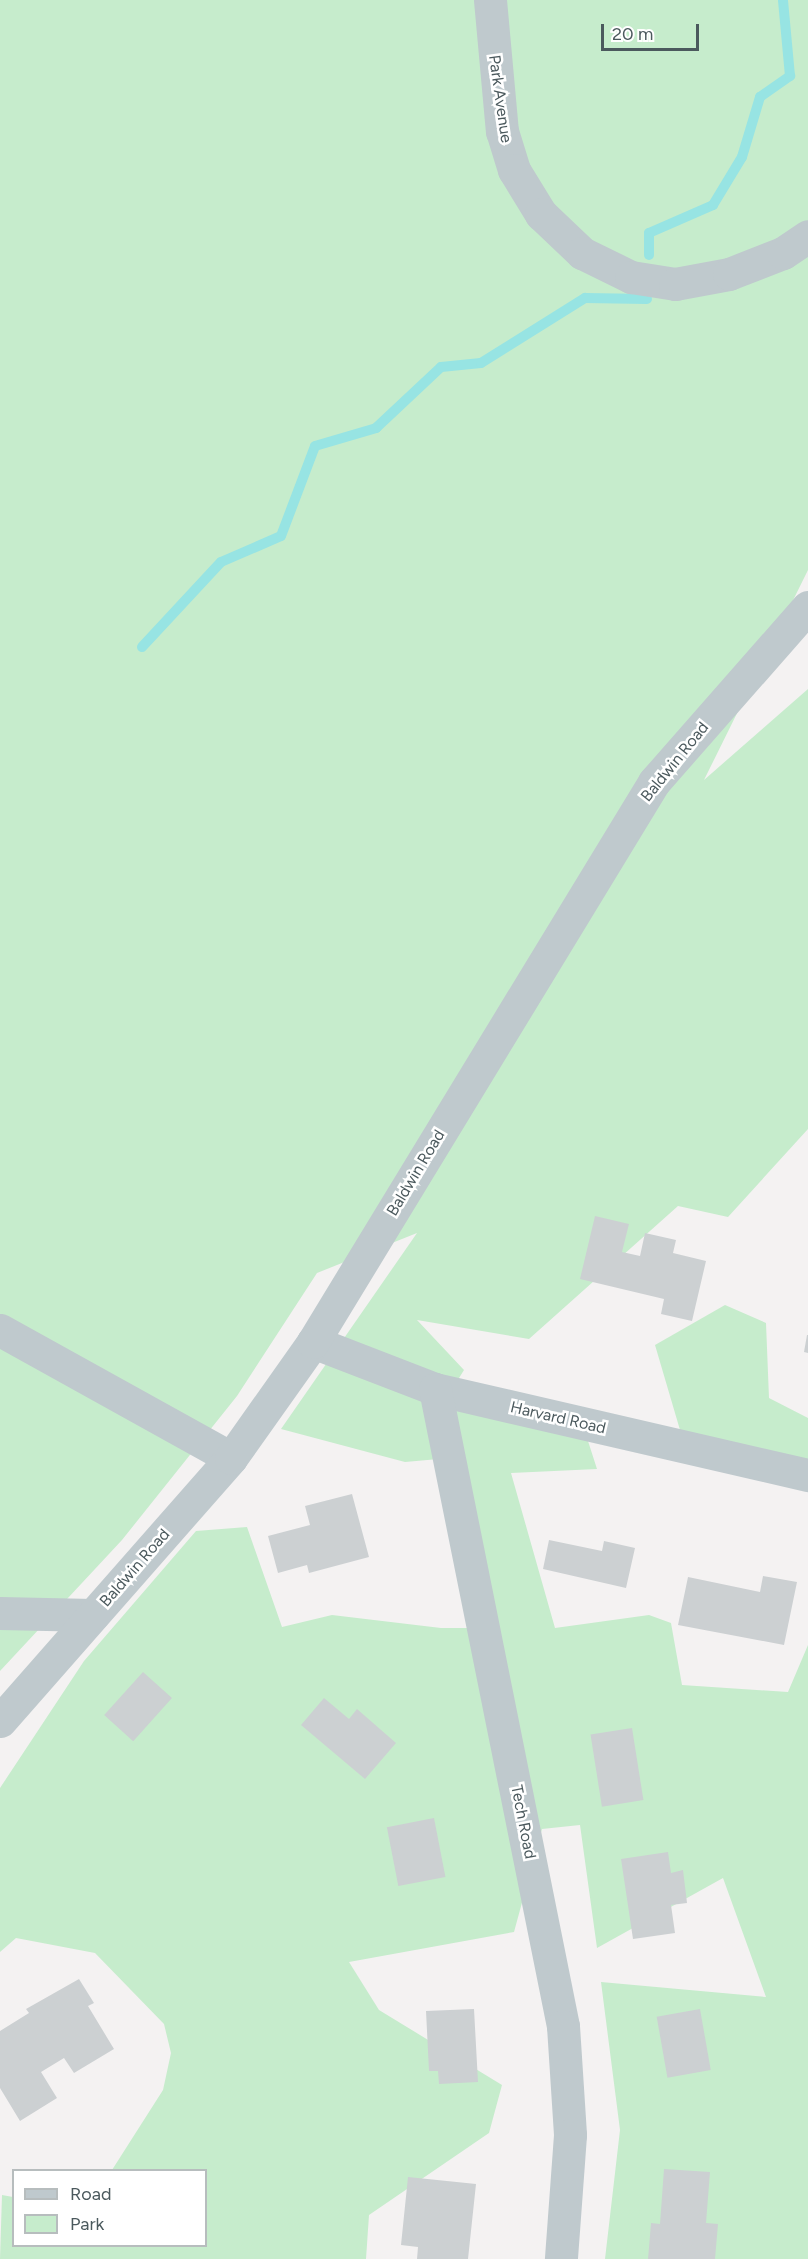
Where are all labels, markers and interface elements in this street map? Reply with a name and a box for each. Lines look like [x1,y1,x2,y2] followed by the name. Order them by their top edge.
[604,12,702,50] scale bar
[612,23,653,45] text: 20 m
[484,54,516,144] street label: Park Avenue
[637,718,713,806] street label: Baldwin Road
[383,1127,449,1219] street label: Baldwin Road
[508,1398,608,1438] street label: Harvard Road
[96,1525,174,1611] street label: Baldwin Road
[506,1783,540,1861] street label: Tech Road
[12,2169,207,2247] legend
[70,2183,111,2205] text: Road
[70,2213,104,2235] text: Park

